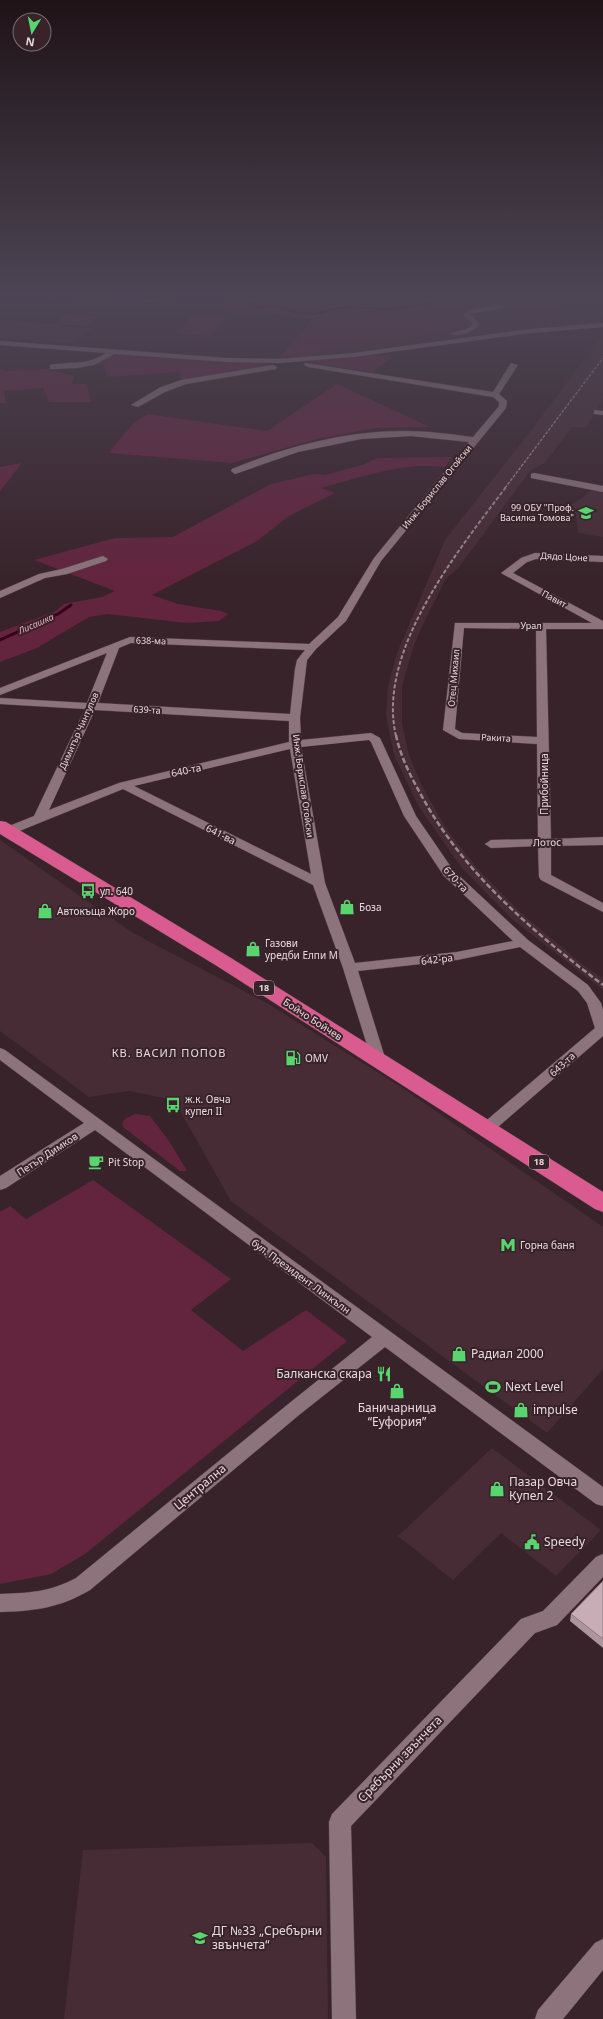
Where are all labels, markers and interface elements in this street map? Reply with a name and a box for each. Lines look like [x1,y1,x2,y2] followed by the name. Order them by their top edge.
[12,12,52,52] north arrow
[24,34,36,51] text: N
[399,442,475,531] street label: Инж. Борислав Огойски
[500,501,574,524] place label: 99 ОБУ "Проф. Василка Томова"
[577,504,595,522] school or university icon: 99 ОБУ "Проф. Василка Томова"
[540,549,588,564] street label: Дядо Цоне
[540,587,570,611] street label: Павит
[15,610,56,638] water label: Лисашка
[520,619,542,632] street label: Урал
[136,633,166,648] street label: 638-ма
[445,649,462,707] street label: Отец Михаил
[56,690,101,772] street label: Димитър Чинтулов
[133,702,161,717] street label: 639-та
[481,730,511,745] street label: Ракита
[290,733,317,839] street label: Инж. Борислав Огойски
[537,753,551,815] street label: Прибойница
[170,760,202,780] street label: 640-та
[204,821,238,847] street label: 641-ва
[533,835,561,849] street label: Лотос
[441,863,471,895] street label: 670-та
[79,882,97,900] bus stop icon: ул. 640
[100,884,133,898] place label: ул. 640
[338,898,356,916] shop icon: Боза
[359,900,382,914] place label: Боза
[36,902,54,920] shop icon: Автокъща Жоро
[57,904,135,918] place label: Автокъща Жоро
[265,936,338,962] place label: Газови уредби Елпи М
[244,940,262,958] shop icon: Газови уредби Елпи М
[420,950,454,968] street label: 642-ра
[254,981,274,995] road number: 18
[281,995,346,1044] street label: Бойчо Бойчев
[112,1045,226,1060] district label: КВ. ВАСИЛ ПОПОВ
[284,1049,302,1067] fuel station icon: OMV
[546,1049,578,1079] street label: 643-та
[305,1051,328,1065] place label: OMV
[185,1092,231,1118] place label: ж.к. Овча купел II
[164,1096,182,1114] bus stop icon: ж.к. Овча купел II
[14,1129,81,1179] street label: Петър Димков
[87,1153,105,1171] cafe icon: Pit Stop
[108,1155,144,1169] place label: Pit Stop
[529,1155,549,1169] road number: 18
[249,1235,353,1317] street label: бул. Президент Линкълн
[499,1236,517,1254] metro station icon: Горна баня
[520,1238,574,1252] place label: Горна баня
[450,1345,468,1363] shop icon: Радиал 2000
[471,1345,544,1362] place label: Радиал 2000
[276,1365,372,1382] place label: Балканска скара
[375,1365,393,1383] restaurant icon: Балканска скара
[484,1378,502,1396] sports icon: Next Level
[505,1378,563,1395] place label: Next Level
[388,1382,406,1400] shop icon: Баничарница “Еуфория”
[358,1399,436,1430] place label: Баничарница “Еуфория”
[512,1401,530,1419] shop icon: impulse
[533,1401,578,1418] place label: impulse
[170,1460,229,1514] street label: Централна
[509,1473,577,1504] place label: Пазар Овча Купел 2
[488,1480,506,1498] shop icon: Пазар Овча Купел 2
[523,1533,541,1551] public building icon: Speedy
[544,1533,586,1550] place label: Speedy
[354,1712,446,1806] street label: Сребърни звънчета
[212,1922,322,1953] place label: ДГ №33 „Сребърни звънчета“
[191,1929,209,1947] school or university icon: ДГ №33 „Сребърни звънчета“

